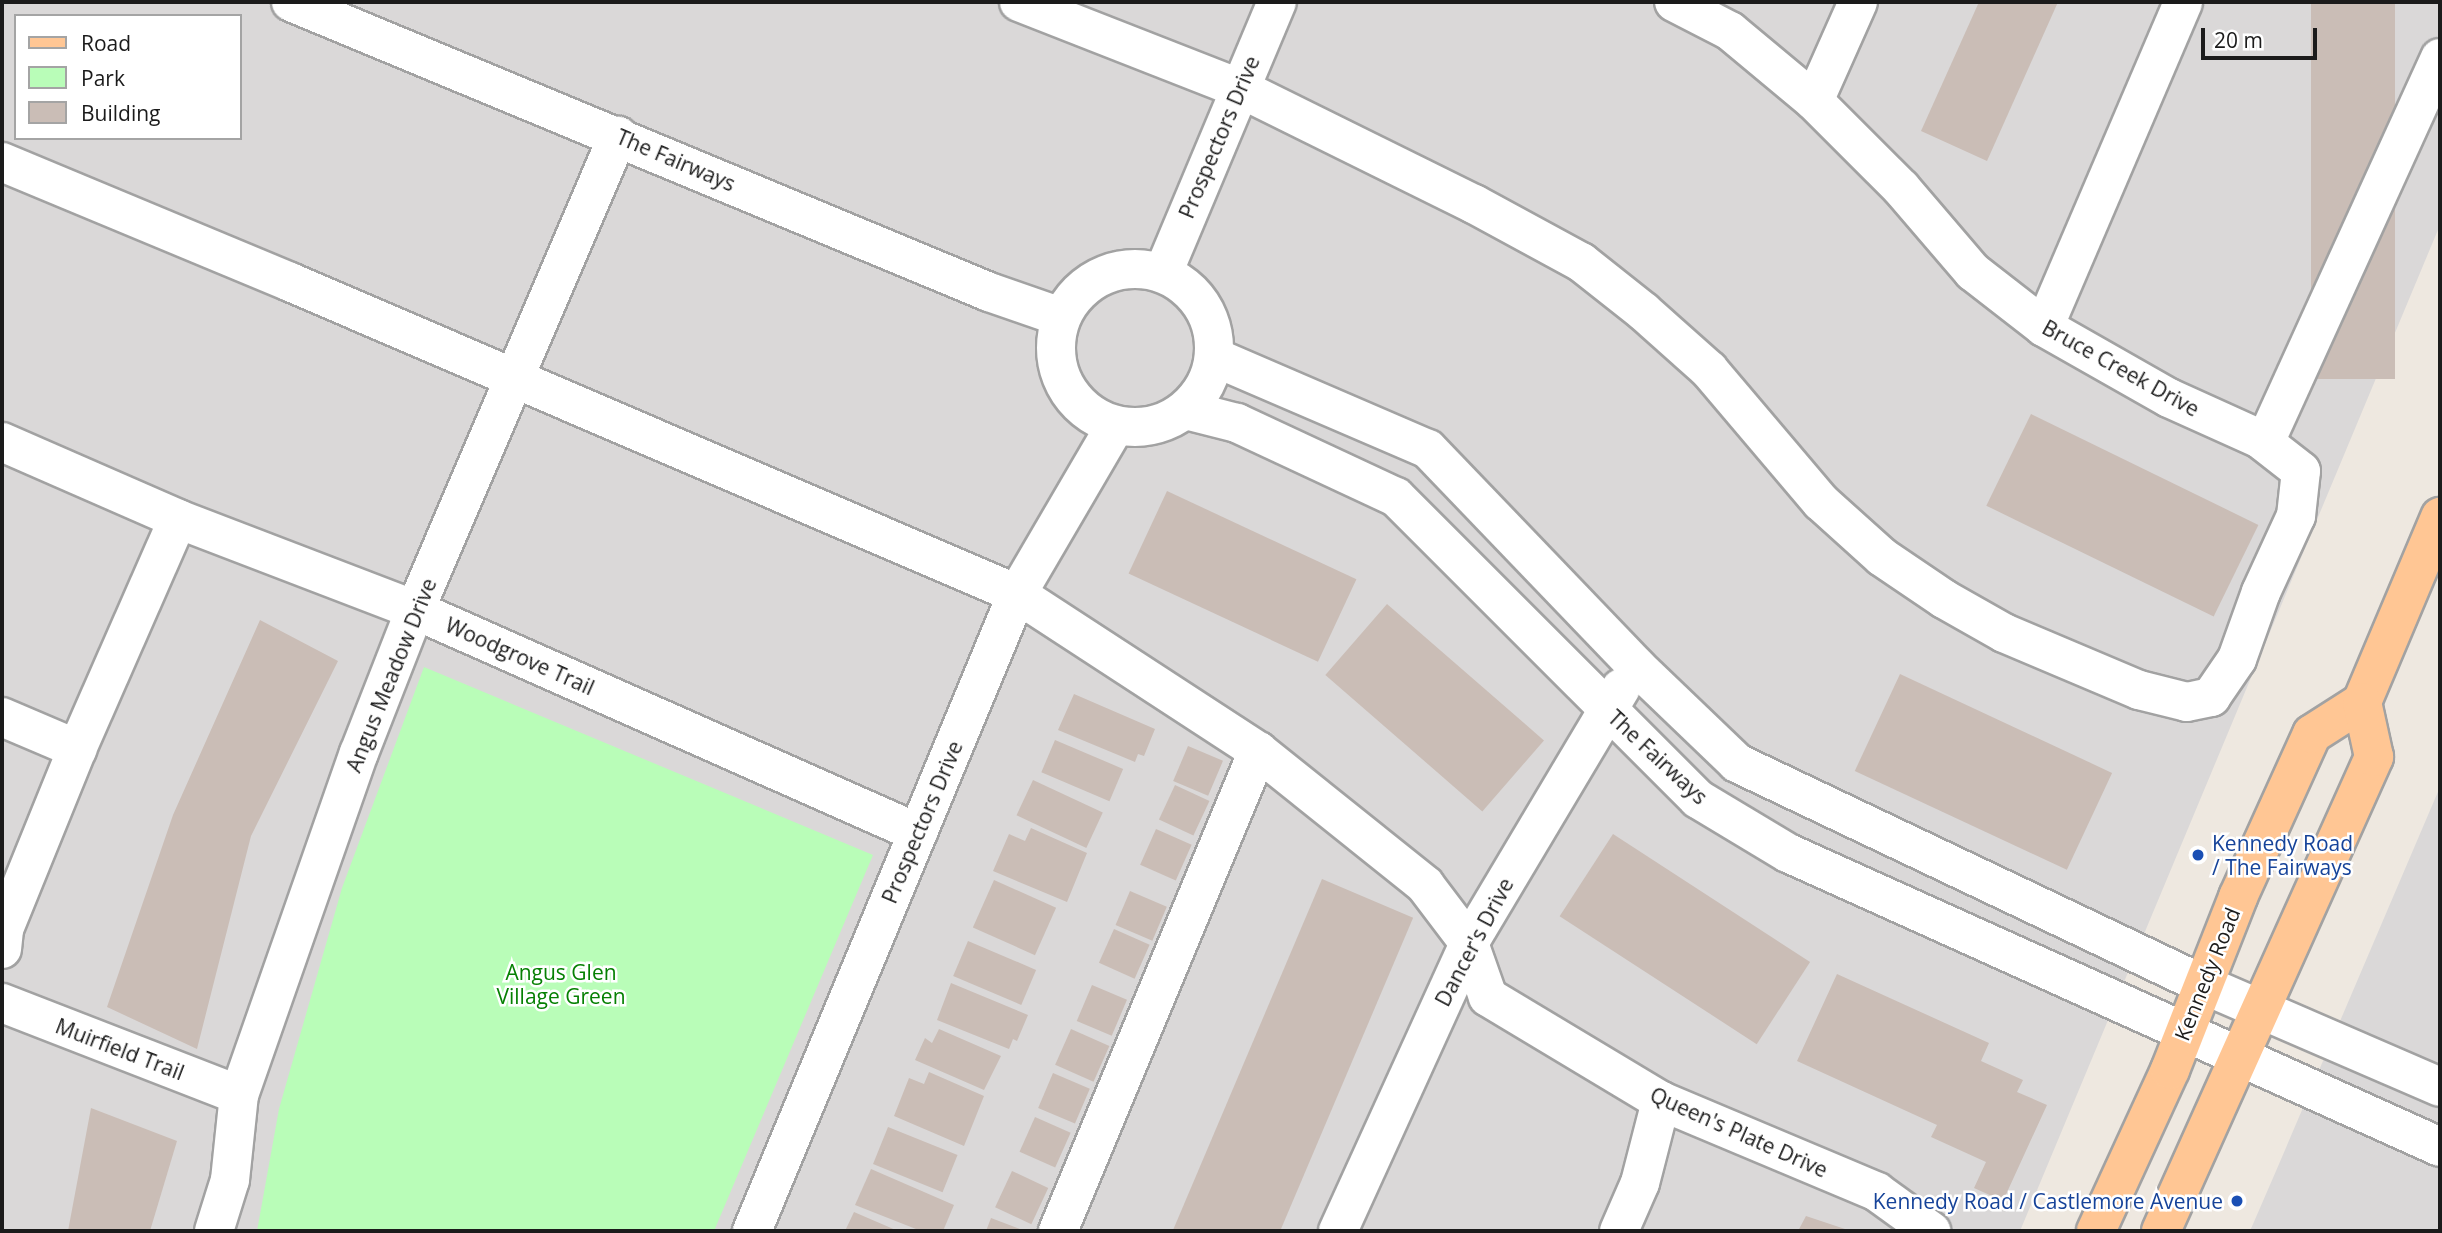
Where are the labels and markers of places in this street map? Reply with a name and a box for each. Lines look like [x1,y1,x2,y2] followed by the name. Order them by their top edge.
[2212,830,2353,880] place label: Kennedy Road / The Fairways
[2190,847,2206,863] marker: Kennedy Road / The Fairways
[1873,1188,2223,1214] place label: Kennedy Road / Castlemore Avenue
[2229,1193,2245,1209] marker: Kennedy Road / Castlemore Avenue

